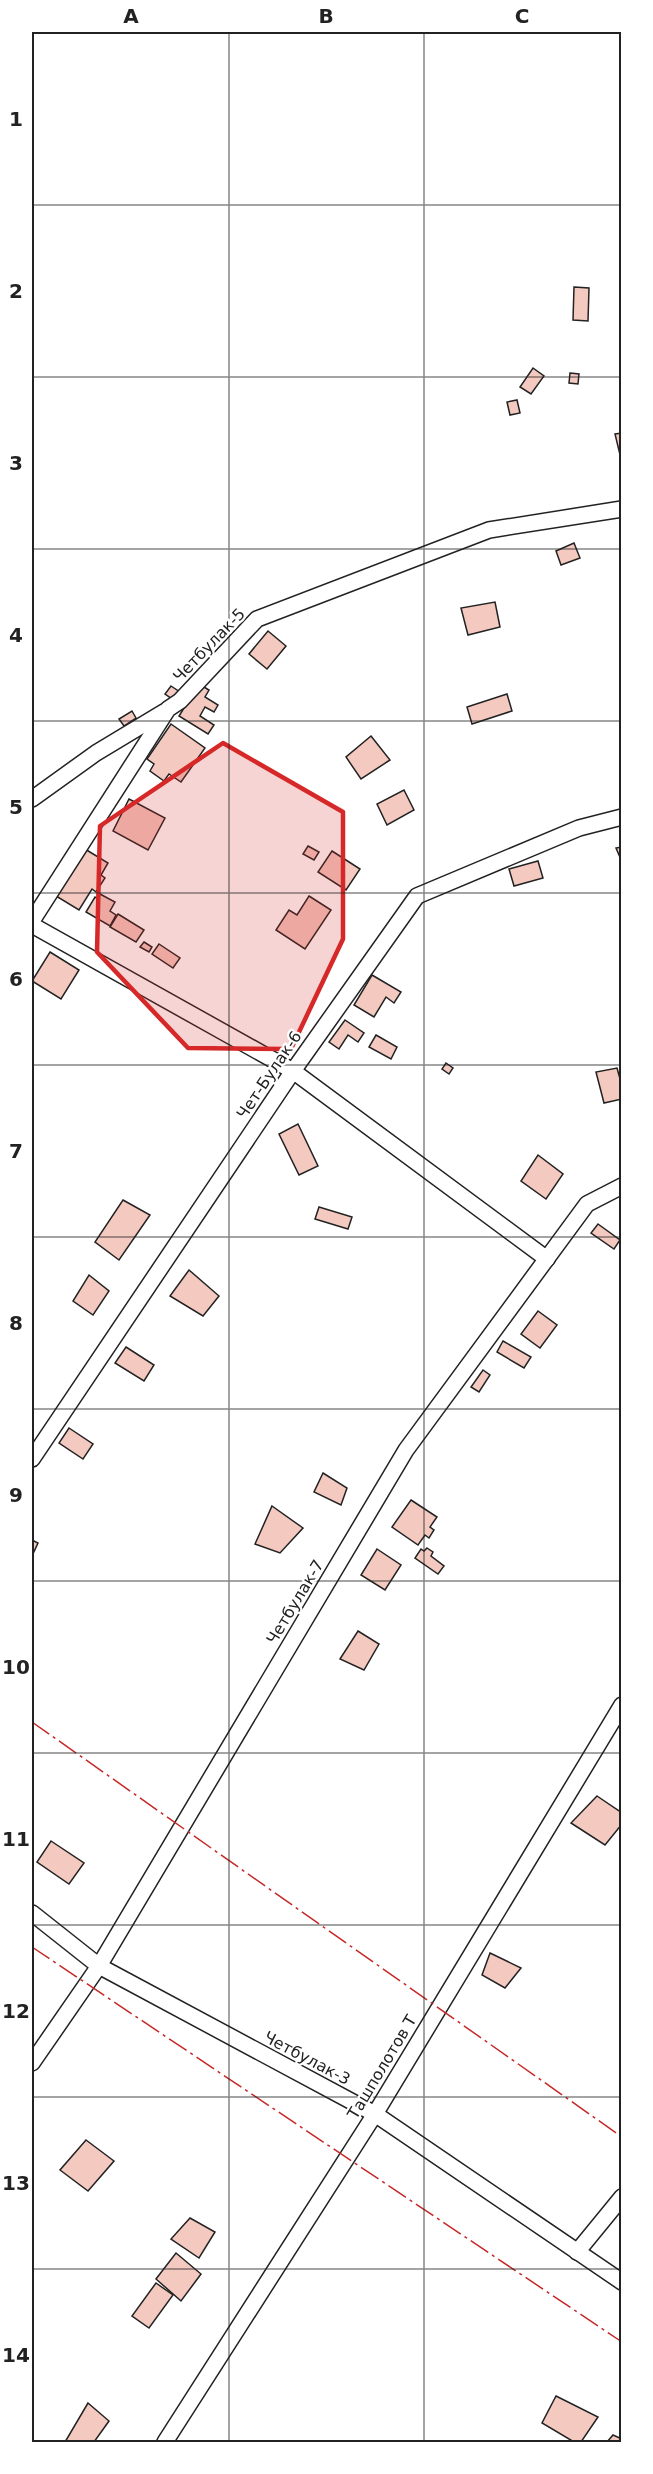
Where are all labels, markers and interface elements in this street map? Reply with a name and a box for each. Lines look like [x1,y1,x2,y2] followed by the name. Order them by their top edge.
[123,4,139,28] text: A
[318,4,334,28] text: B
[515,4,529,28] text: C
[9,107,23,131] text: 1
[9,279,23,303] text: 2
[9,451,23,475] text: 3
[169,604,249,686] street label: Четбулак-5
[9,623,23,647] text: 4
[9,795,23,819] text: 5
[9,967,23,991] text: 6
[233,1027,305,1123] street label: Чет-Булак-6
[9,1139,23,1163] text: 7
[9,1311,23,1335] text: 8
[9,1483,23,1507] text: 9
[262,1556,328,1648] street label: Четбулак-7
[2,1655,30,1679] text: 10
[2,1827,30,1851] text: 11
[2,1999,30,2023] text: 12
[343,2011,421,2123] street label: Ташполотов Т
[261,2027,353,2089] street label: Четбулак-3
[2,2171,30,2195] text: 13
[2,2343,30,2367] text: 14

